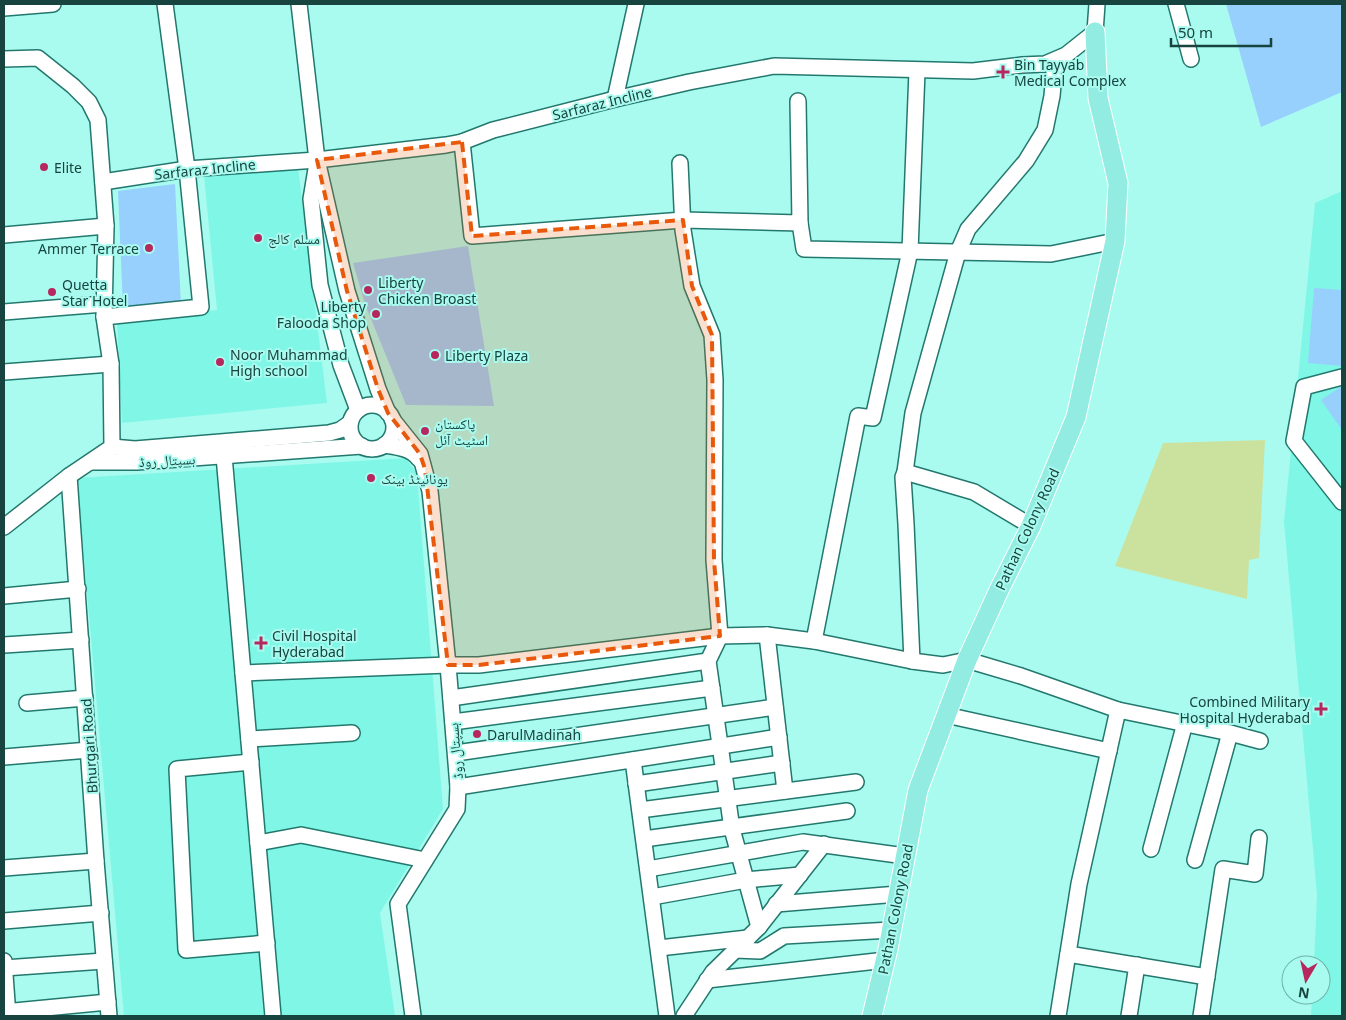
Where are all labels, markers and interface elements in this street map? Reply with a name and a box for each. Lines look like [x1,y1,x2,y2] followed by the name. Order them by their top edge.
[1171,15,1271,47] scale bar
[1178,22,1213,42] text: 50 m
[1014,55,1127,90] place label: Bin Tayyab Medical Complex
[996,65,1010,79] marker: Bin Tayyab Medical Complex
[550,81,654,124] street label: Sarfaraz Incline
[154,154,257,184] street label: Sarfaraz Incline
[54,158,82,177] place label: Elite
[38,161,50,173] marker: Elite
[268,229,320,249] place label: مسلم کالج
[252,232,264,244] marker: مسلم کالج
[38,239,139,258] place label: Ammer Terrace
[143,242,155,254] marker: Ammer Terrace
[378,273,476,308] place label: Liberty Chicken Broast
[62,275,127,310] place label: Quetta Star Hotel
[362,284,374,296] marker: Liberty Chicken Broast
[46,286,58,298] marker: Quetta Star Hotel
[277,297,367,332] place label: Liberty Falooda Shop
[370,308,382,320] marker: Liberty Falooda Shop
[230,345,348,380] place label: Noor Muhammad High school
[445,346,528,365] place label: Liberty Plaza
[429,349,441,361] marker: Liberty Plaza
[214,356,226,368] marker: Noor Muhammad High school
[435,414,488,449] place label: پاکستان اسٹیٹ آئل
[419,425,431,437] marker: پاکستان اسٹیٹ آئل
[138,449,196,471] street label: ہسپتال روڈ
[990,465,1064,593] street label: Pathan Colony Road
[381,469,448,488] place label: یونائیٹڈ بینک
[365,472,377,484] marker: یونائیٹڈ بینک
[272,626,357,661] place label: Civil Hospital Hyderabad
[254,636,268,650] marker: Civil Hospital Hyderabad
[1180,692,1311,727] place label: Combined Military Hospital Hyderabad
[76,698,102,794] street label: Bhurgari Road
[1314,702,1328,716] marker: Combined Military Hospital Hyderabad
[443,722,467,780] street label: ہسپتال روڈ
[487,725,581,744] place label: DarulMadinah
[471,728,483,740] marker: DarulMadinah
[873,842,917,976] street label: Pathan Colony Road
[1281,955,1331,1005] north arrow
[1297,983,1311,1004] text: N

